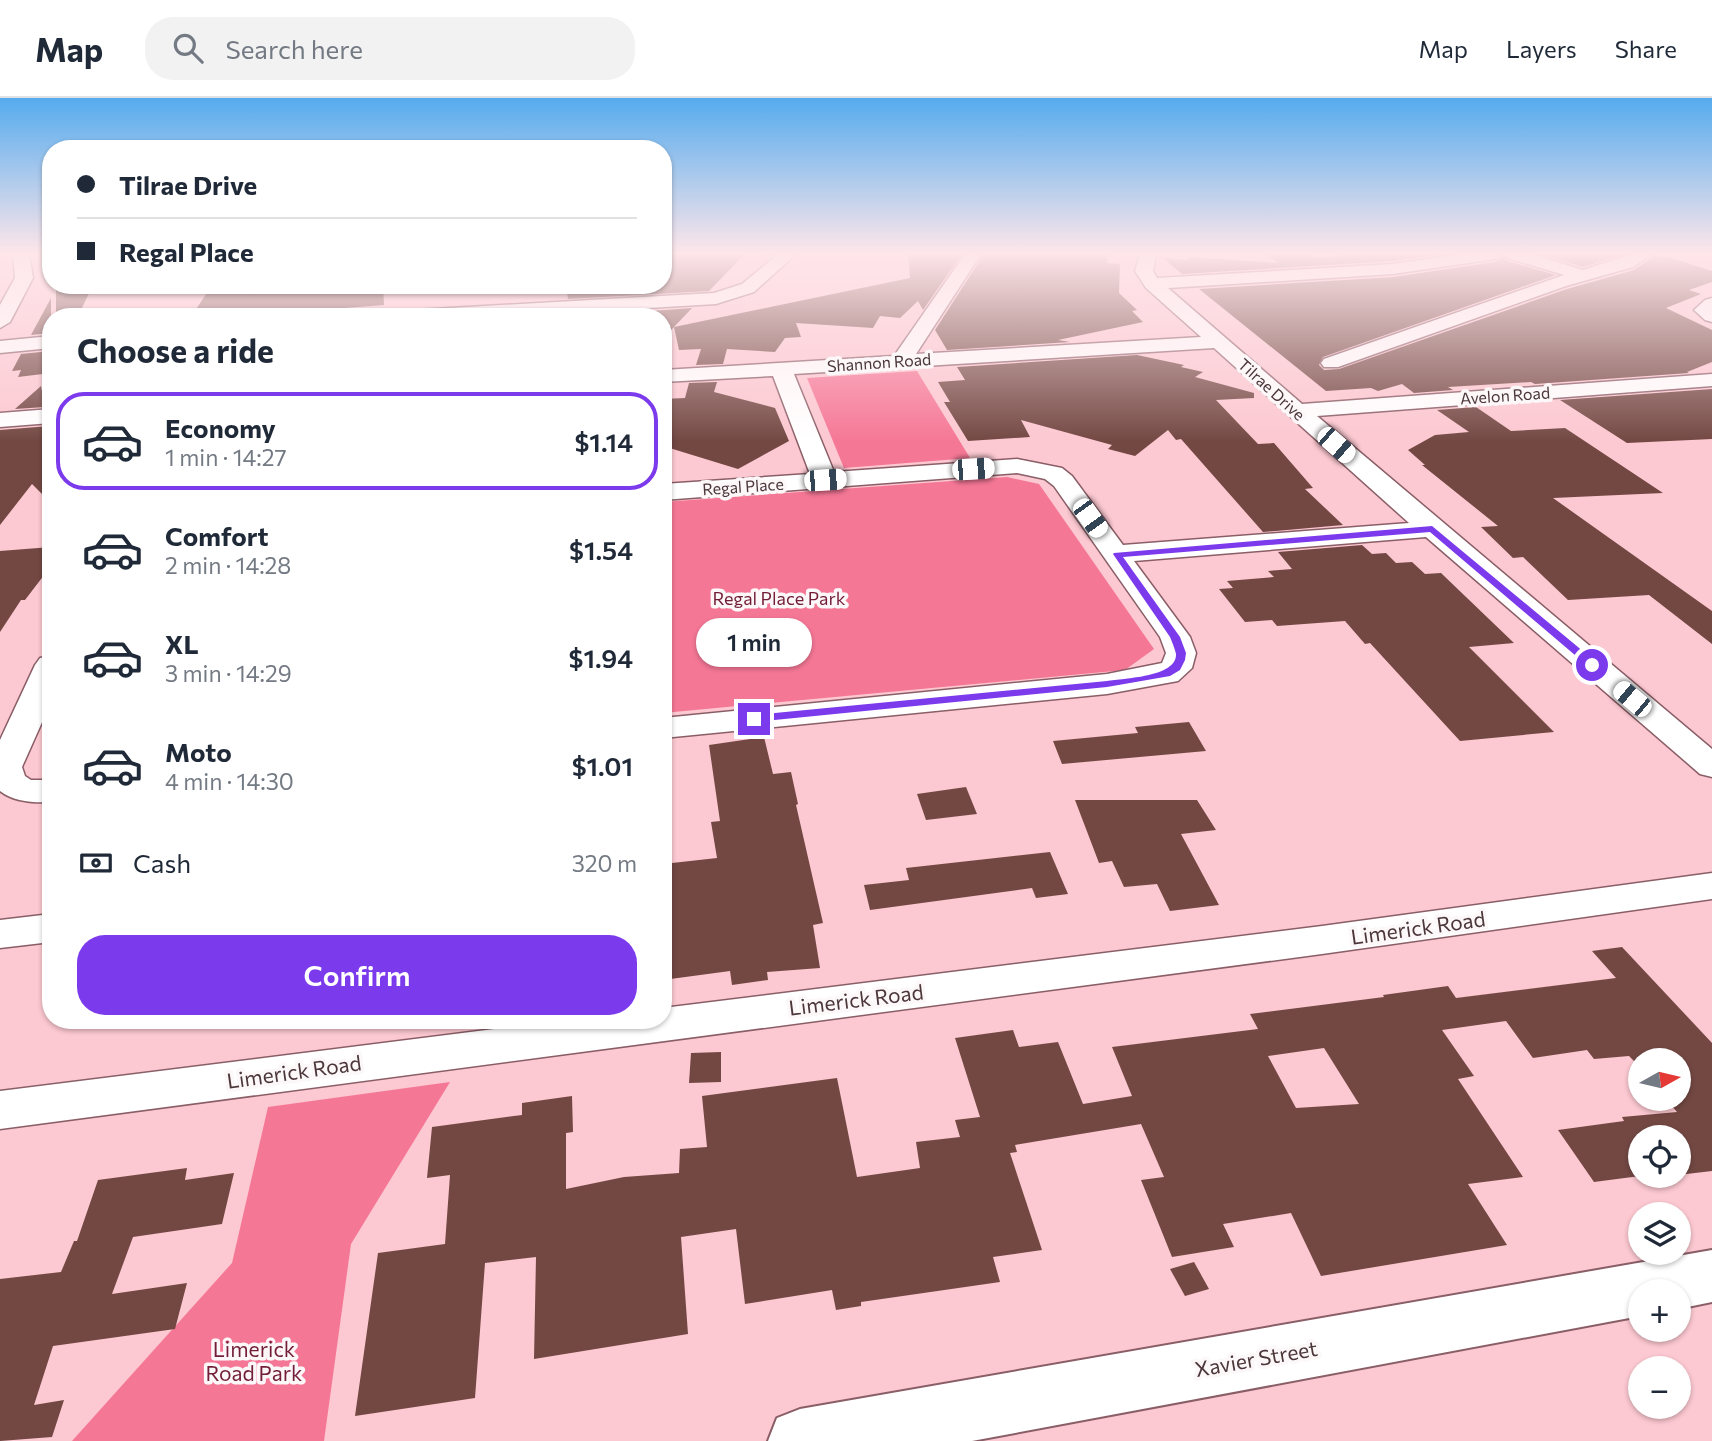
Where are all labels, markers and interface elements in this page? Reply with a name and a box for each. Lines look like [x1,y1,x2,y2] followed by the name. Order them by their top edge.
[145,17,635,80] search box
[35,28,103,69] text: Map
[169,29,207,67] icon: search
[225,33,363,64] text: Search here
[1419,34,1468,63] text: Map
[1506,34,1577,63] text: Layers
[1615,34,1677,63] text: Share
[119,169,257,200] text: Tilrae Drive
[119,236,254,267] text: Regal Place
[77,330,274,370] text: Choose a ride
[826,349,932,375] street label: Shannon Road
[1235,354,1309,424] street label: Tilrae Drive
[1459,382,1551,408] street label: Avelon Road
[81,410,144,473] icon: car
[165,412,276,443] text: Economy
[1314,423,1359,467] car
[575,426,633,457] text: $1.14
[165,443,287,471] text: 1 min · 14:27
[952,457,995,481] car
[804,468,847,492] car
[702,474,784,498] street label: Regal Place
[1070,495,1111,541] car
[81,518,144,581] icon: car
[165,520,268,551] text: Comfort
[569,534,633,565] text: $1.54
[165,551,291,579] text: 2 min · 14:28
[713,587,846,609] park label: Regal Place Park
[696,618,812,666] callout: 1 min
[81,626,144,689] icon: car
[165,628,199,659] text: XL
[727,628,781,656] text: 1 min
[569,642,633,673] text: $1.94
[1576,649,1608,681] route start
[165,659,292,687] text: 3 min · 14:29
[1610,677,1655,721] car
[738,703,770,735] route end
[81,734,144,797] icon: car
[165,736,232,767] text: Moto
[572,750,633,781] text: $1.01
[165,767,294,795] text: 4 min · 14:30
[77,844,115,882] icon: cash
[133,847,191,878] text: Cash
[572,849,637,877] text: 320 m
[1349,905,1487,949] street label: Limerick Road
[77,935,637,1015] button: Confirm
[787,978,925,1020] street label: Limerick Road
[1628,1048,1690,1111] north arrow
[1628,1048,1691,1419] map controls
[225,1049,363,1093] street label: Limerick Road
[1628,1125,1691,1188] button: locate
[1628,1202,1691,1265] button: layers
[1628,1279,1691,1342] button: +
[1193,1335,1319,1381] street label: Xavier Street
[206,1336,303,1385] park label: Limerick Road Park
[1628,1356,1691,1419] button: −

